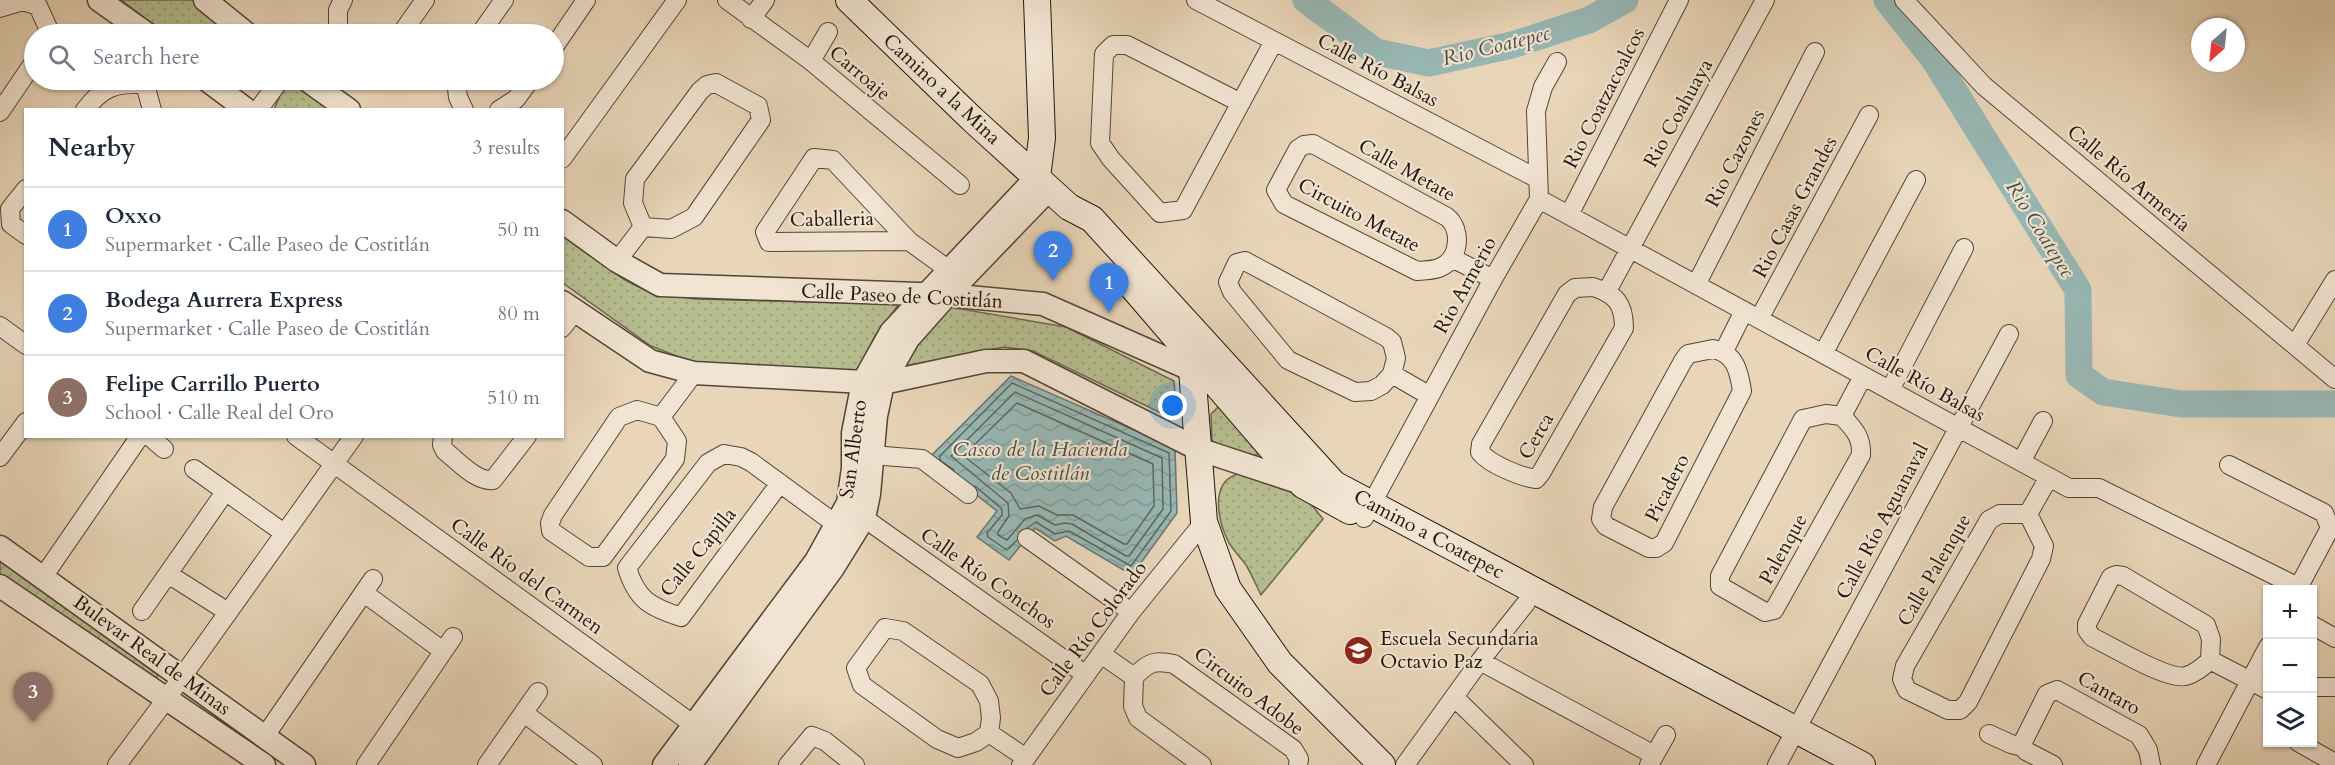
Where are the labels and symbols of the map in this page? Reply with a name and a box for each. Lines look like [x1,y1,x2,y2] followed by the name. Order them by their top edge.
[2191,18,2245,72] north arrow
[1439,19,1553,73] water label: Rio Coatepec
[1557,23,1651,173] street label: Rio Coatzacoalcos
[877,27,1007,151] street label: Camino a la Mina
[1313,27,1443,113] street label: Calle Río Balsas
[823,39,897,107] street label: Carroaje
[1637,54,1719,172] street label: Rio Coahuaya
[1699,104,1771,212] street label: Rio Cazones
[2062,118,2197,238] street label: Calle Río Armería
[1354,132,1460,208] street label: Calle Metate
[1746,132,1844,282] street label: Rio Casas Grandes
[1293,171,1425,259] street label: Circuito Metate
[1999,175,2081,283] water label: Rio Coatepec
[790,205,875,233] street label: Caballeria
[1034,232,1072,281] pin: 2
[1427,232,1503,338] street label: Rio Armerio
[1090,264,1128,313] pin: 1
[800,277,1004,315] street label: Calle Paseo de Costitlán
[1860,340,1990,428] street label: Calle Río Balsas
[1158,391,1187,420] your location
[833,398,873,500] street label: San Alberto
[1512,408,1560,464] street label: Cerca
[953,435,1127,488] water label: Casco de la Hacienda de Costitlán
[1829,438,1935,604] street label: Calle Río Aguanaval
[1638,449,1696,527] street label: Picadero
[1349,483,1509,585] street label: Camino a Coatepec
[654,501,743,602] street label: Calle Capilla
[1753,509,1813,589] street label: Palenque
[1891,509,1977,631] street label: Calle Palenque
[445,511,609,641] street label: Calle Río del Carmen
[915,521,1061,635] street label: Calle Río Conchos
[1033,555,1153,702] street label: Calle Río Colorado
[68,589,236,721] street label: Bulevar Real de Minas
[1380,625,1539,675] place label: Escuela Secundaria Octavio Paz
[1343,634,1375,666] school or university icon: Escuela Secundaria Octavio Paz
[1188,641,1310,741] street label: Circuito Adobe
[2073,665,2146,721] street label: Cantaro
[14,672,52,722] pin: 3

